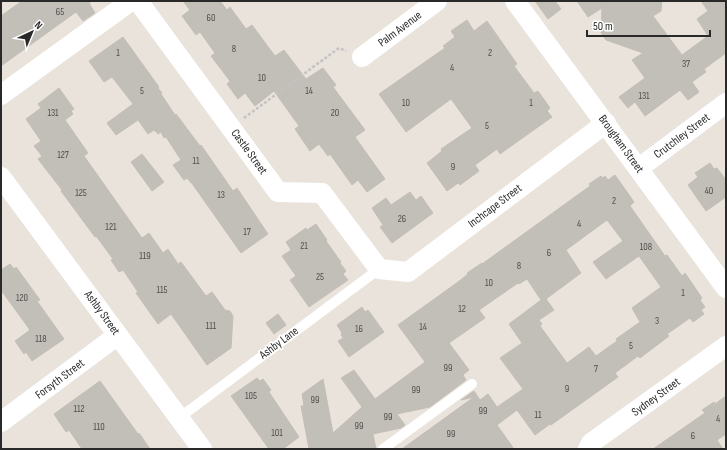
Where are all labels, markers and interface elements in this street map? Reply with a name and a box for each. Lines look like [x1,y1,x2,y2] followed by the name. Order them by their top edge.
[56,6,64,18] house number: 65
[375,8,425,50] street label: Palm Avenue
[12,12,52,52] north arrow
[207,12,215,24] house number: 60
[587,12,710,38] scale bar
[32,18,45,32] text: N
[593,19,613,34] text: 50 m
[232,43,236,55] house number: 8
[116,47,120,59] house number: 1
[488,47,492,59] house number: 2
[682,58,690,70] house number: 37
[450,62,454,74] house number: 4
[258,72,266,84] house number: 10
[140,85,144,97] house number: 5
[305,85,313,97] house number: 14
[638,90,650,102] house number: 131
[402,97,410,109] house number: 10
[529,97,533,109] house number: 1
[47,107,59,119] house number: 131
[331,107,339,119] house number: 20
[651,110,713,162] street label: Crutchley Street
[595,112,647,176] street label: Brougham Street
[485,120,489,132] house number: 5
[228,126,271,178] street label: Castle Street
[57,149,69,161] house number: 127
[193,155,200,167] house number: 11
[451,161,455,173] house number: 9
[465,181,525,231] street label: Inchcape Street
[705,185,713,197] house number: 40
[75,187,87,199] house number: 125
[217,189,225,201] house number: 13
[612,195,616,207] house number: 2
[398,213,406,225] house number: 26
[577,218,581,230] house number: 4
[105,221,117,233] house number: 121
[243,226,251,238] house number: 17
[300,240,308,252] house number: 21
[640,241,652,253] house number: 108
[547,247,551,259] house number: 6
[139,250,151,262] house number: 119
[517,260,521,272] house number: 8
[316,271,324,283] house number: 25
[485,277,493,289] house number: 10
[156,284,168,296] house number: 115
[80,287,123,338] street label: Ashby Street
[681,287,685,299] house number: 1
[16,292,28,304] house number: 120
[458,303,466,315] house number: 12
[655,315,659,327] house number: 3
[206,320,217,332] house number: 111
[419,321,427,333] house number: 14
[256,323,302,363] street label: Ashby Lane
[355,323,363,335] house number: 16
[35,333,47,345] house number: 118
[629,340,633,352] house number: 5
[32,355,88,402] street label: Forsyth Street
[444,362,452,374] house number: 99
[594,363,598,375] house number: 7
[629,374,683,420] street label: Sydney Street
[565,383,569,395] house number: 9
[412,384,420,396] house number: 99
[245,390,257,402] house number: 105
[311,394,319,406] house number: 99
[73,403,85,415] house number: 112
[479,405,487,417] house number: 99
[535,409,542,421] house number: 11
[384,411,392,423] house number: 99
[716,413,720,425] house number: 4
[355,420,363,432] house number: 99
[93,421,105,433] house number: 110
[271,427,283,439] house number: 101
[447,428,455,440] house number: 99
[691,430,695,442] house number: 6

